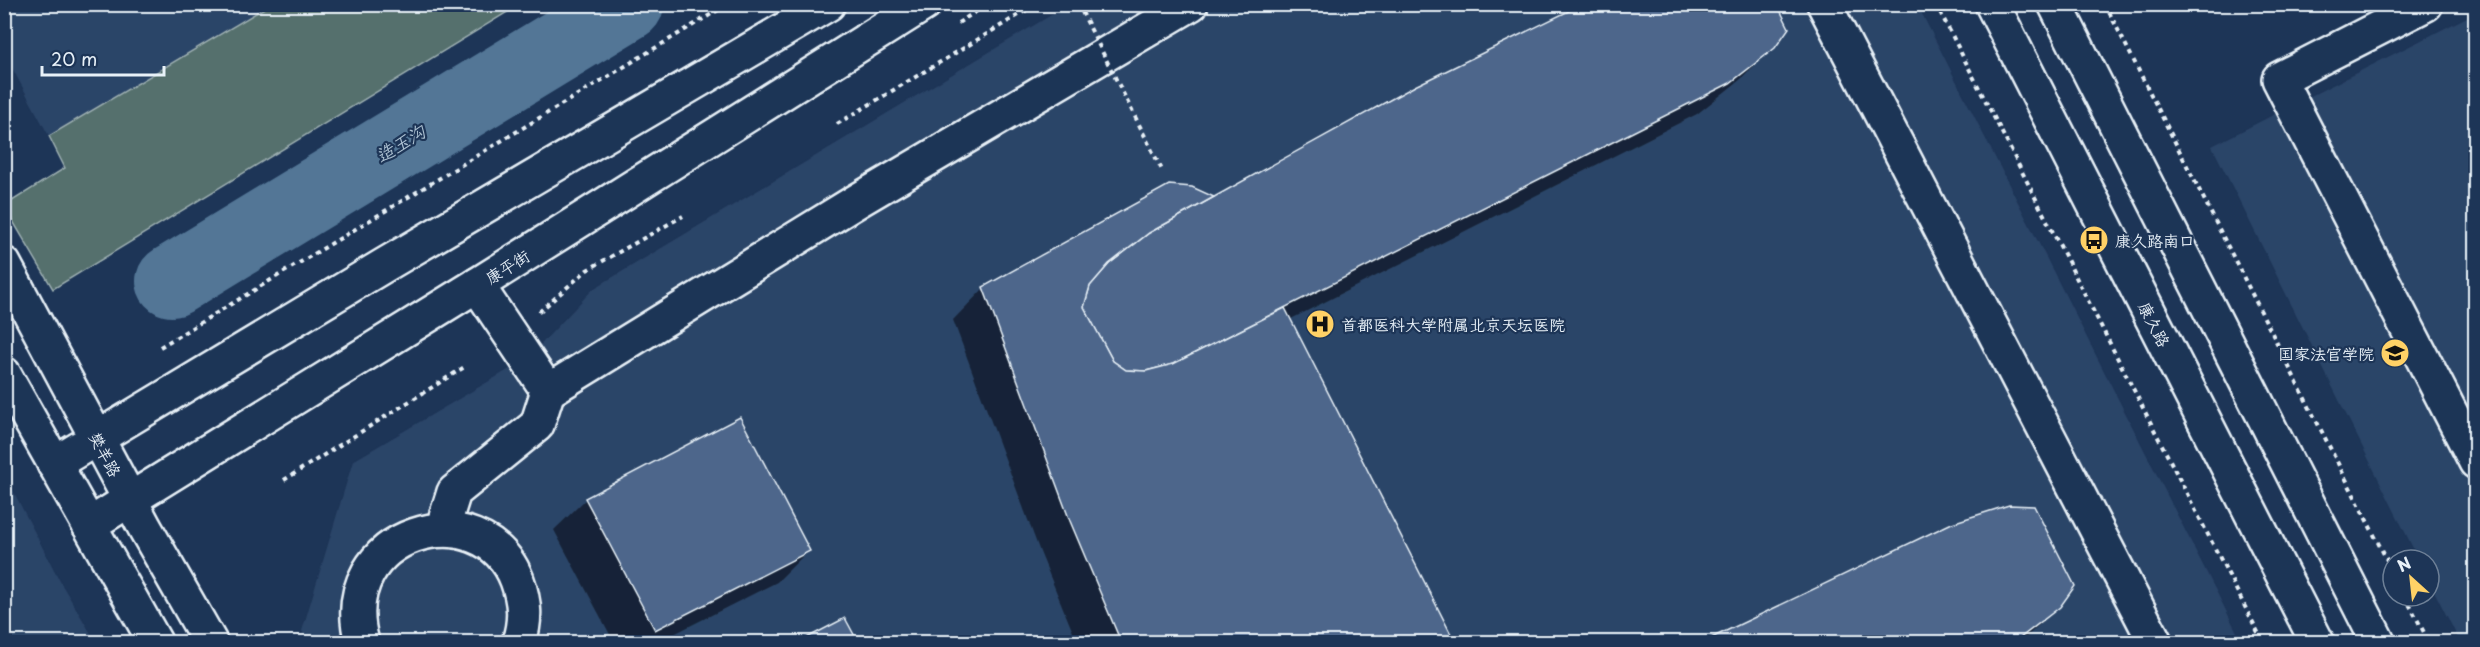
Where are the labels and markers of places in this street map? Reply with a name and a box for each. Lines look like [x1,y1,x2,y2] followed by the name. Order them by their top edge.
[2078,224,2110,256] bus stop icon: 康久路南口
[2115,228,2195,252] place label: 康久路南口
[1304,308,1336,340] hospital icon: 首都医科大学附属北京天坛医院
[1341,312,1565,336] place label: 首都医科大学附属北京天坛医院
[2379,337,2411,369] school or university icon: 国家法官学院
[2278,341,2374,365] place label: 国家法官学院

